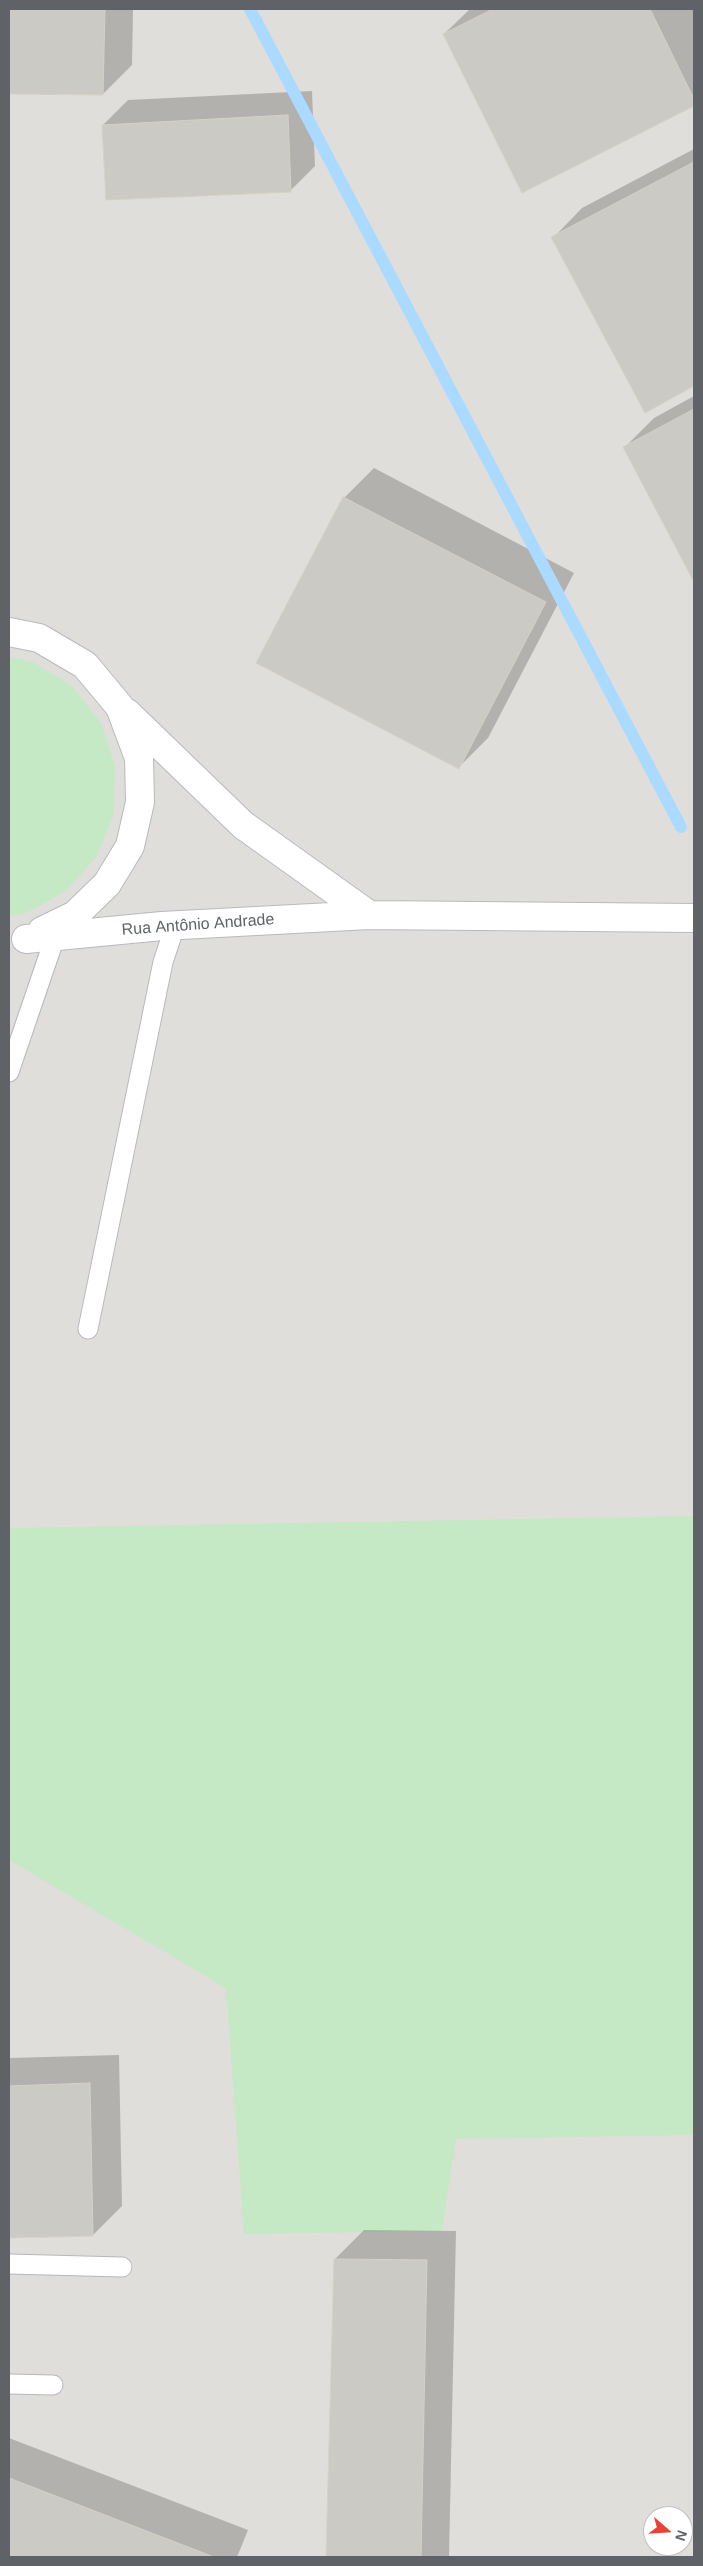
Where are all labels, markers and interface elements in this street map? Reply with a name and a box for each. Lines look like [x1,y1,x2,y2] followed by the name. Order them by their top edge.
[121,910,275,940] street label: Rua Antônio Andrade
[643,2506,693,2556] north arrow
[672,2528,690,2543] text: N

